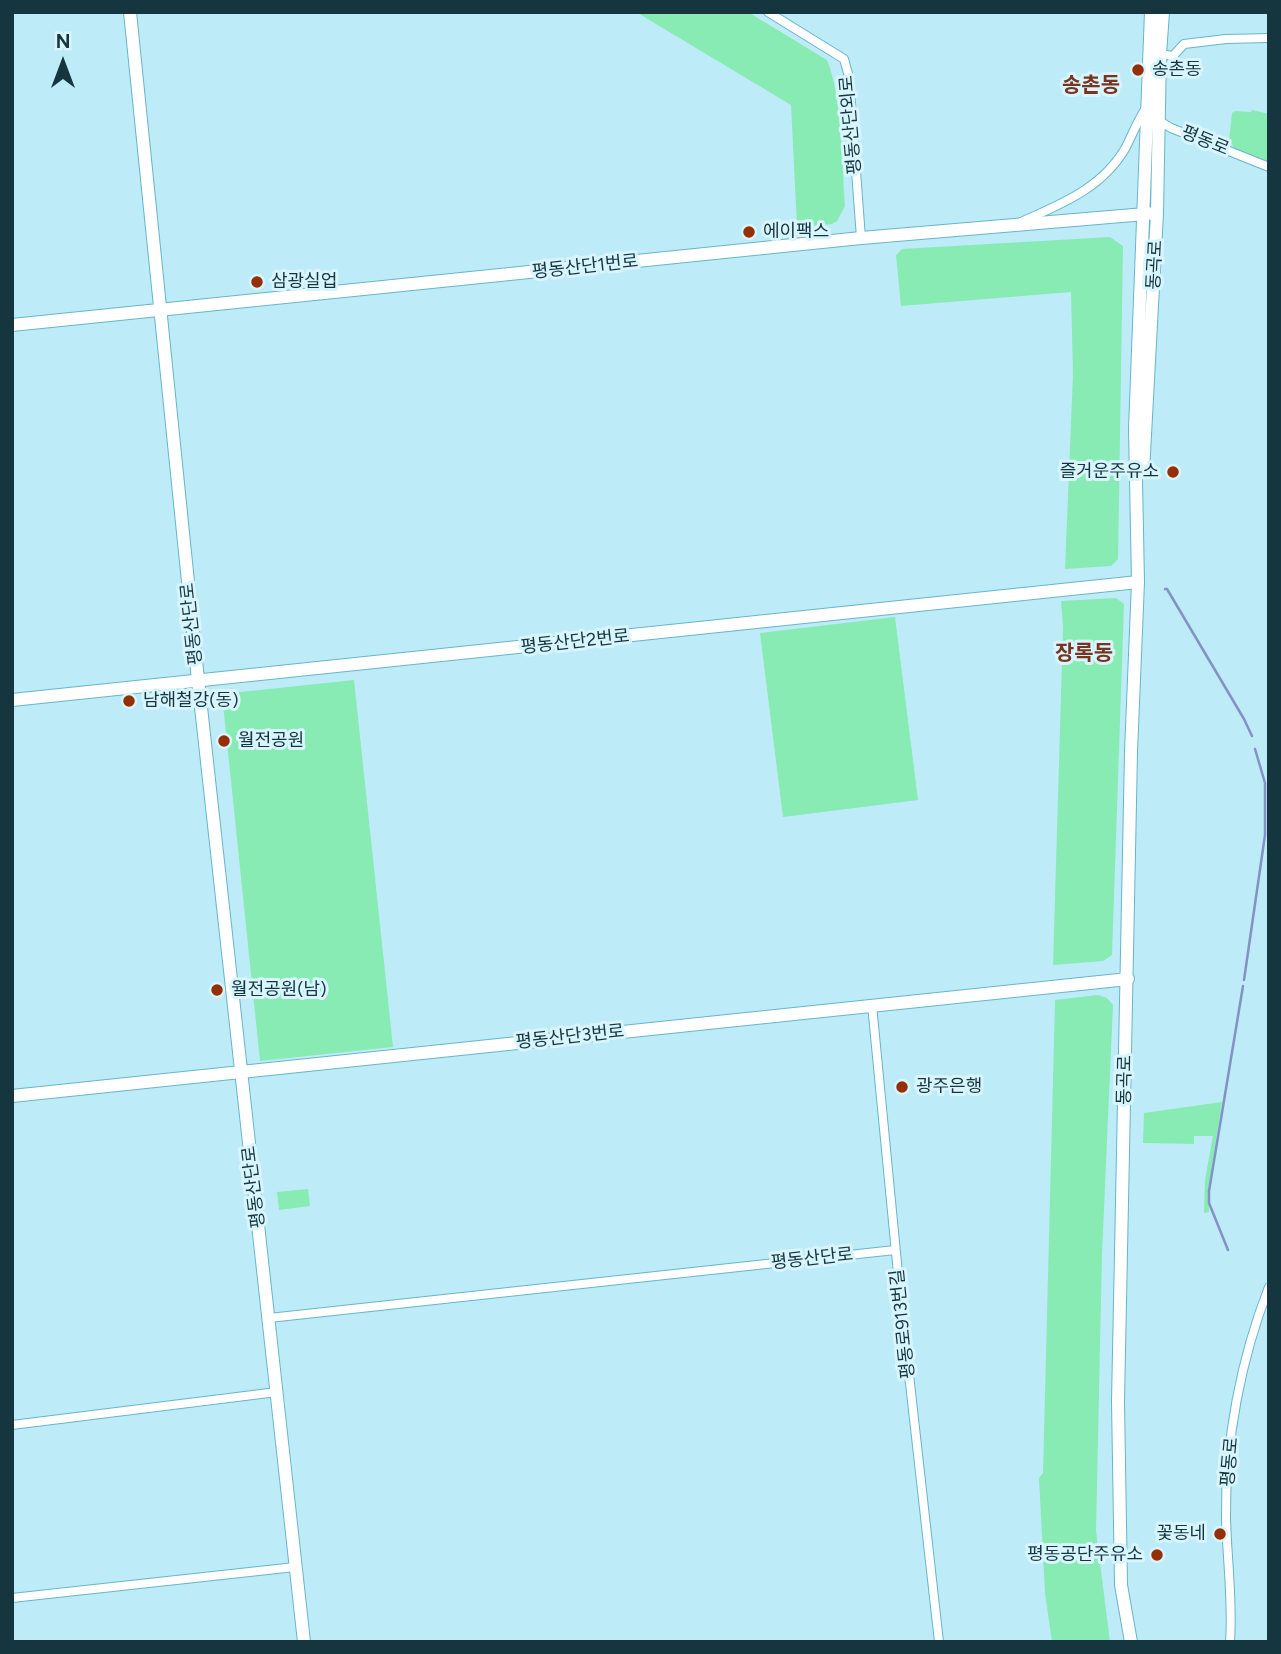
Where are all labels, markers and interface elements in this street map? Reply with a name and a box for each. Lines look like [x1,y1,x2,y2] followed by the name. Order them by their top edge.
[28,28,98,98] north arrow
[56,30,70,53] text: N
[1152,59,1202,81] place label: 송촌동
[1130,62,1146,78] marker: 송촌동
[1062,73,1120,99] district label: 송촌동
[836,75,866,175] street label: 평동산단외로
[1178,122,1232,160] street label: 평동로
[763,221,829,243] place label: 에이팩스
[741,224,757,240] marker: 에이팩스
[1143,240,1167,290] street label: 동곡로
[531,251,639,283] street label: 평동산단1번로
[271,271,337,293] place label: 삼광실업
[249,274,265,290] marker: 삼광실업
[1060,461,1159,483] place label: 즐거운주유소
[1165,464,1181,480] marker: 즐거운주유소
[177,582,207,666] street label: 평동산단로
[519,626,631,658] street label: 평동산단2번로
[1055,641,1113,667] district label: 장록동
[143,690,238,712] place label: 남해철강(동)
[121,693,137,709] marker: 남해철강(동)
[238,730,304,752] place label: 월전공원
[216,733,232,749] marker: 월전공원
[231,979,326,1001] place label: 월전공원(남)
[209,982,225,998] marker: 월전공원(남)
[515,1021,625,1053] street label: 평동산단3번로
[1114,1055,1136,1105] street label: 동곡로
[916,1076,982,1098] place label: 광주은행
[894,1079,910,1095] marker: 광주은행
[238,1145,270,1229] street label: 평동산단로
[770,1244,854,1274] street label: 평동산단로
[886,1268,920,1380] street label: 평동로913번길
[1217,1436,1243,1488] street label: 평동로
[1156,1523,1206,1545] place label: 꽃동네
[1212,1526,1228,1542] marker: 꽃동네
[1027,1544,1143,1566] place label: 평동공단주유소
[1149,1547,1165,1563] marker: 평동공단주유소

